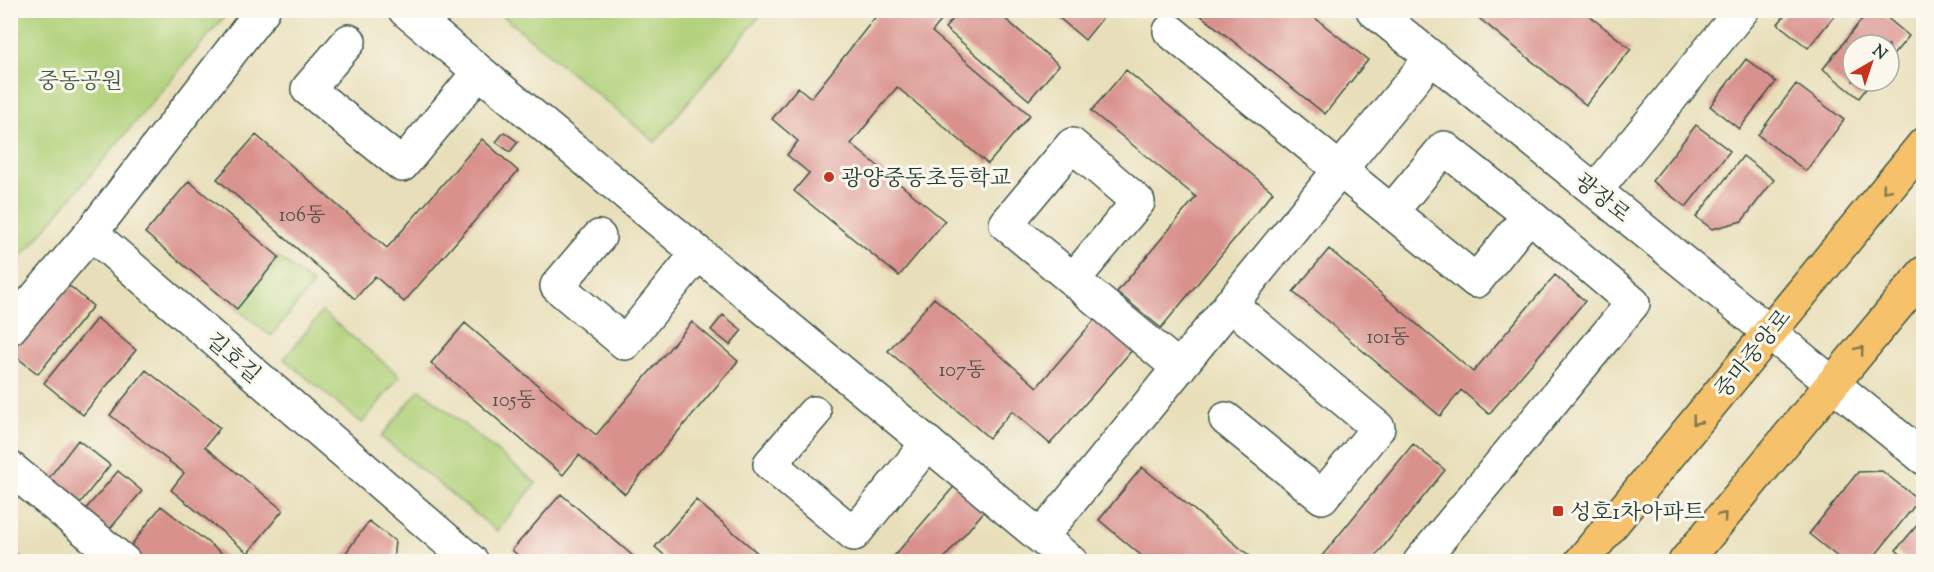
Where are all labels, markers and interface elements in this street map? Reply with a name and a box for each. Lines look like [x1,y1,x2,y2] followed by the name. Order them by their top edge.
[1841,33,1901,93] north arrow
[1867,40,1891,66] text: N
[37,67,123,99] park label: 중동공원
[841,164,1011,196] place label: 광양중동초등학교
[1566,167,1636,232] street label: 광장로
[822,170,836,184] marker: 광양중동초등학교
[1883,182,1894,193] one-way arrow
[279,202,325,231] house number: 106동
[1708,304,1800,406] street label: 중마중앙로
[1366,324,1410,353] house number: 101동
[197,326,267,392] street label: 길호길
[1853,346,1864,357] one-way arrow
[939,357,985,386] house number: 107동
[492,387,536,416] house number: 105동
[1693,415,1704,426] one-way arrow
[1570,498,1705,530] place label: 성호1차아파트
[1551,504,1565,518] marker: 성호1차아파트
[1715,512,1726,523] one-way arrow

